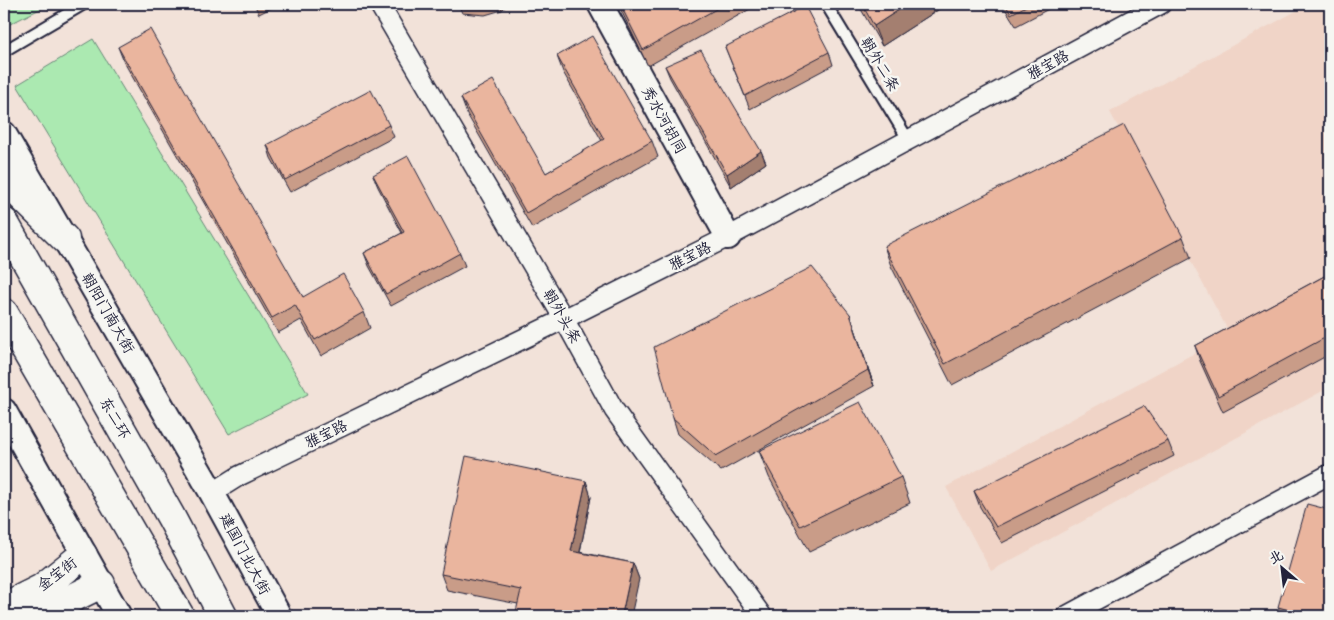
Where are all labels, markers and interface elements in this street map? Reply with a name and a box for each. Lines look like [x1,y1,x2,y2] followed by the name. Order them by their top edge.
[855,35,901,95] street label: 朝外二条
[1025,48,1073,86] street label: 雅宝路
[636,84,688,158] street label: 秀水河胡同
[667,240,715,276] street label: 雅宝路
[76,270,137,357] street label: 朝阳门南大街
[537,287,583,347] street label: 朝外头条
[94,395,132,443] street label: 东二环
[303,418,351,454] street label: 雅宝路
[214,511,272,599] street label: 建国门北大街
[1256,542,1306,592] north arrow
[1267,548,1287,570] text: 北
[35,555,82,596] street label: 金宝街

